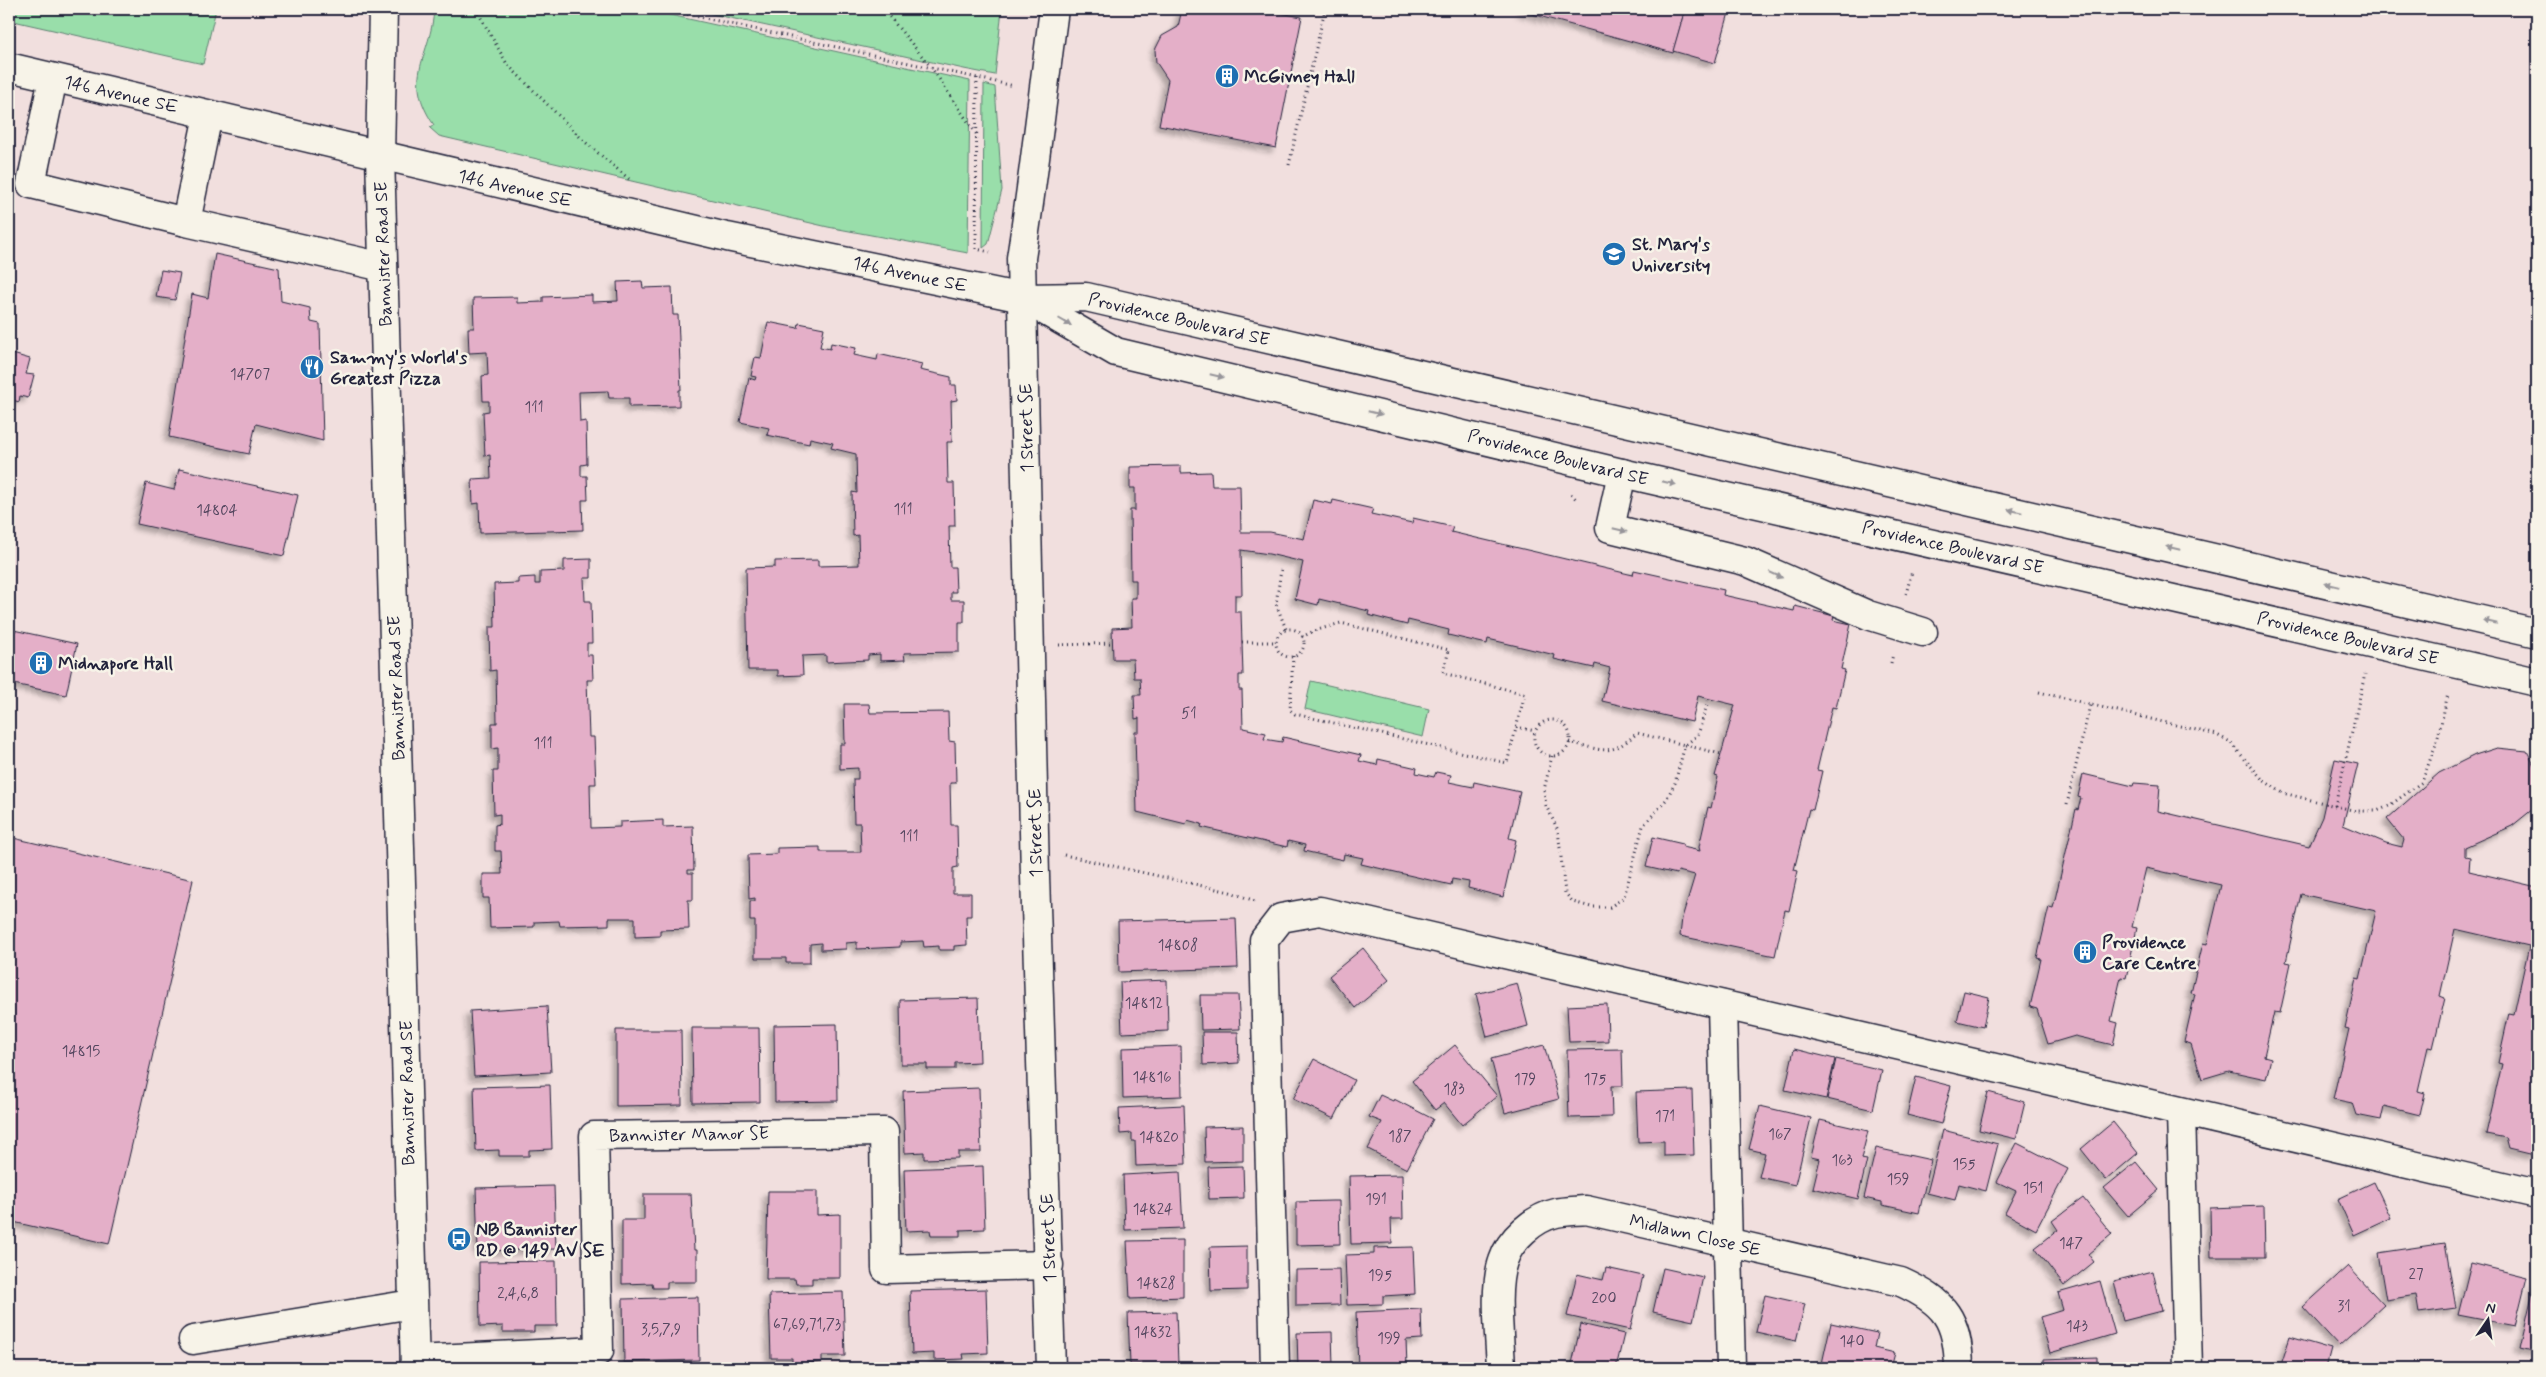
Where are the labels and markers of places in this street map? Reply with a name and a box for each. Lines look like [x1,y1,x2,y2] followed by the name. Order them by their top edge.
[1214,63,1240,89] building icon: McGivney Hall
[1244,65,1355,89] place label: McGivney Hall
[1632,233,1710,278] place label: St. Mary's University
[1601,241,1627,267] school or university icon: St. Mary's University
[330,346,467,391] place label: Sammy's World's Greatest Pizza
[299,354,325,380] restaurant icon: Sammy's World's Greatest Pizza
[28,650,54,676] building icon: Midnapore Hall
[58,652,173,676] place label: Midnapore Hall
[2102,931,2197,976] place label: Providence Care Centre
[2072,939,2098,965] building icon: Providence Care Centre
[476,1218,605,1263] place label: NB Bannister RD @ 149 AV SE
[446,1226,472,1252] bus stop icon: NB Bannister RD @ 149 AV SE

